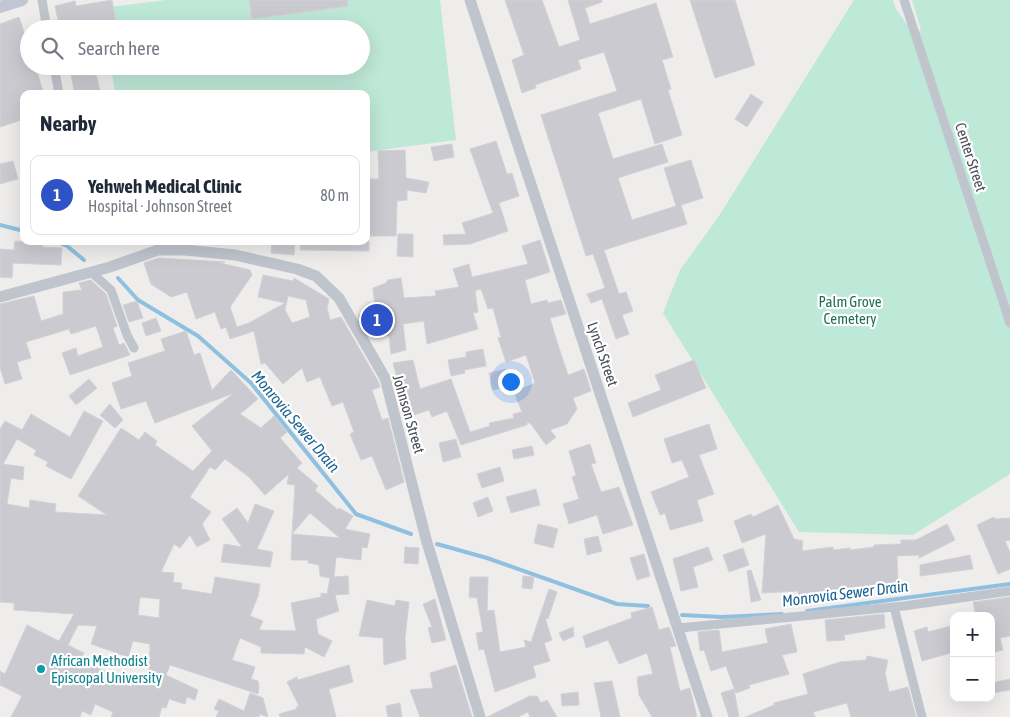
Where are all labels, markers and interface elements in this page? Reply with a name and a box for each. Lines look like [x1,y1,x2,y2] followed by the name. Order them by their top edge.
[20,20,370,75] search box
[38,34,66,62] icon: search
[78,37,160,59] text: Search here
[40,111,96,135] text: Nearby
[952,121,990,193] street label: Center Street
[88,175,241,197] text: Yehweh Medical Clinic
[53,186,61,204] text: 1
[320,186,349,204] text: 80 m
[88,197,232,215] text: Hospital · Johnson Street
[819,293,882,327] park label: Palm Grove Cemetery
[361,301,393,339] pin: 1
[584,320,622,388] street label: Lynch Street
[248,367,344,476] water label: Monrovia Sewer Drain
[498,369,524,395] your location
[390,373,428,455] street label: Johnson Street
[781,576,909,610] water label: Monrovia Sewer Drain
[950,612,995,702] map controls
[950,612,995,657] button: +
[51,652,162,686] place label: African Methodist Episcopal University
[950,657,995,702] button: −
[35,663,47,675] marker: African Methodist Episcopal University

